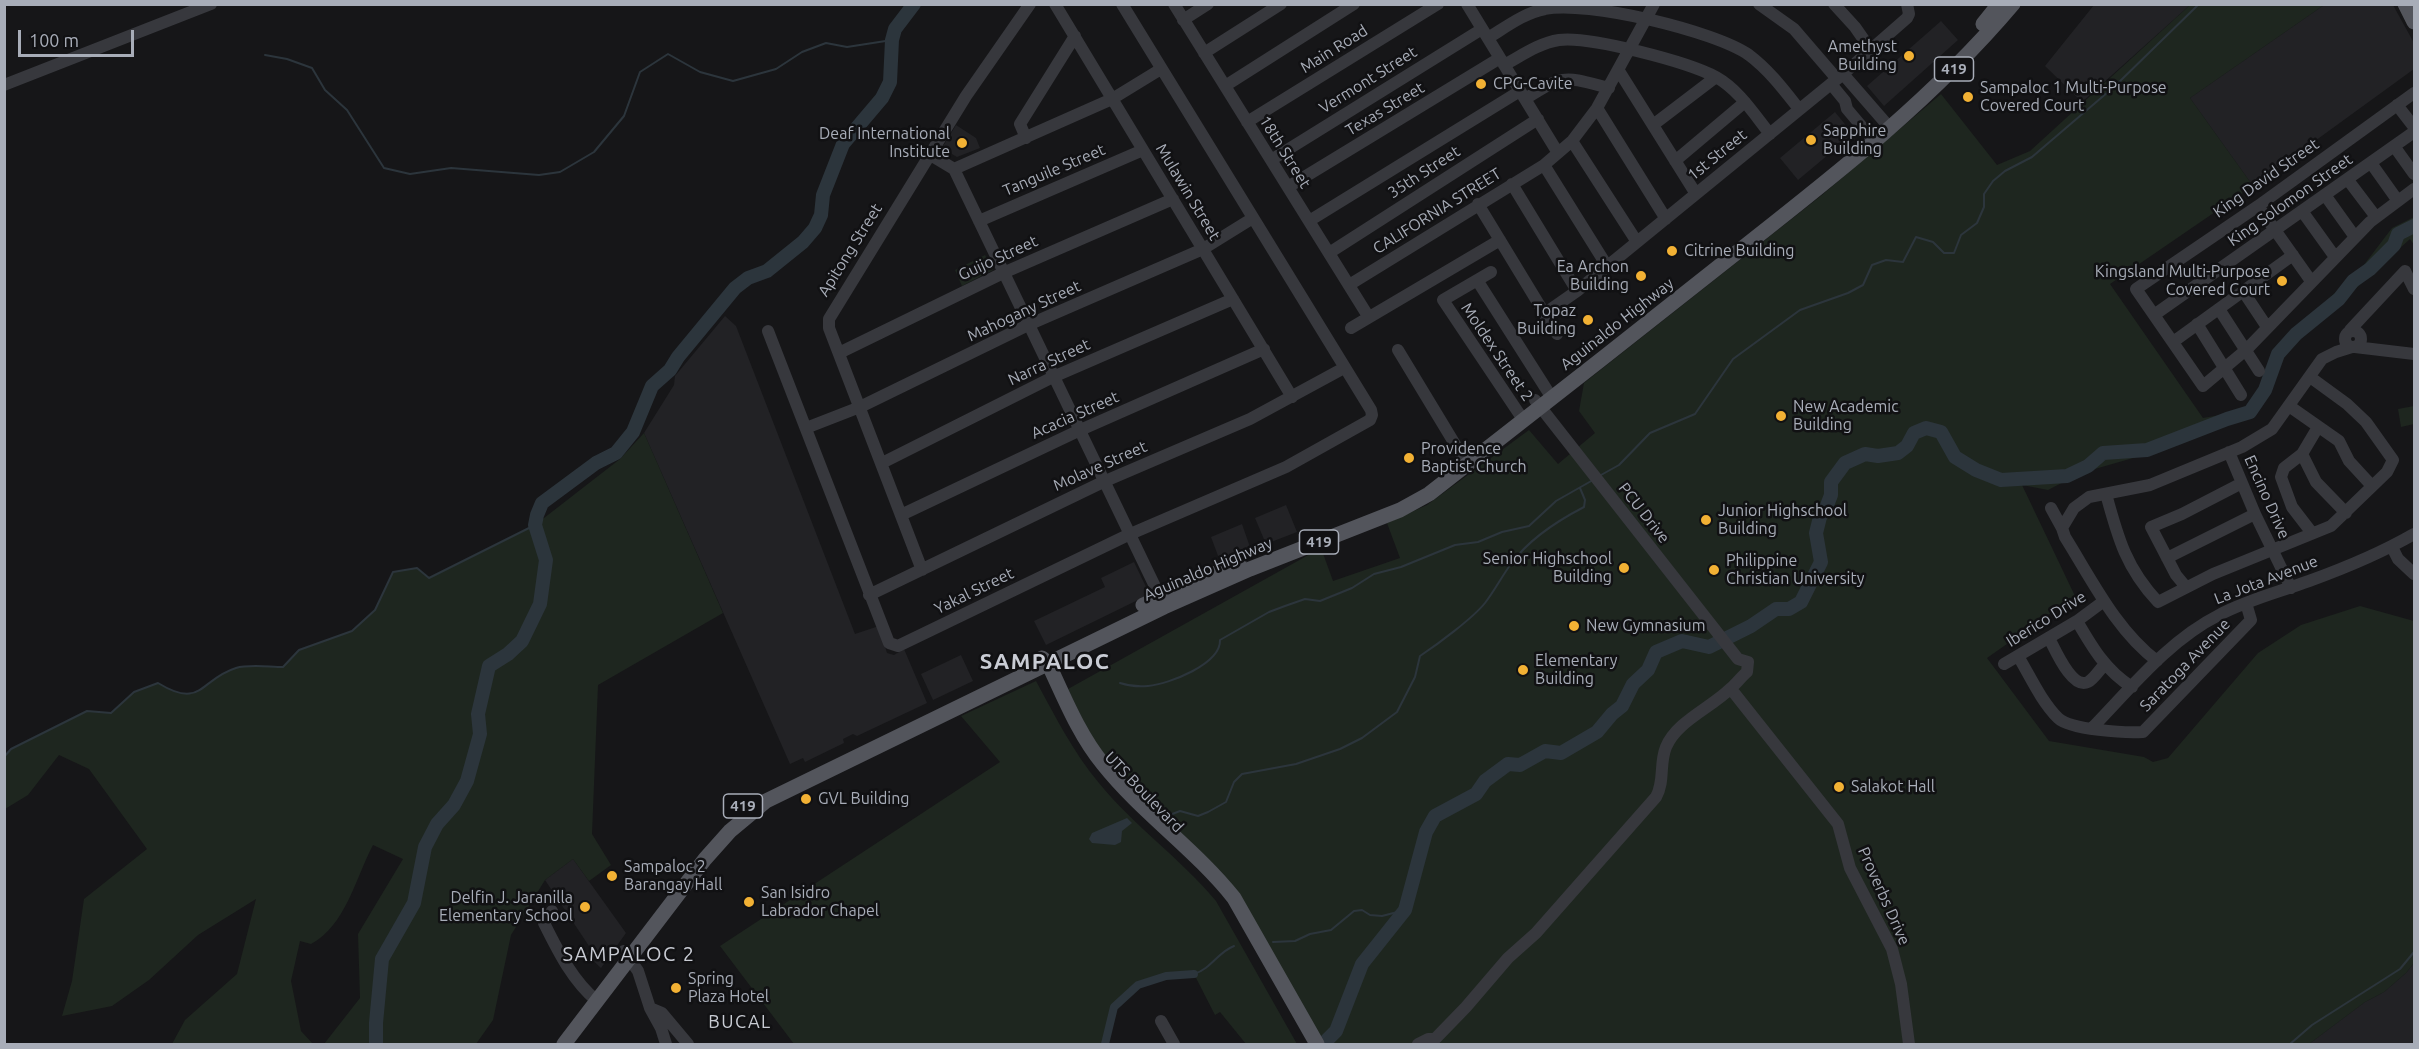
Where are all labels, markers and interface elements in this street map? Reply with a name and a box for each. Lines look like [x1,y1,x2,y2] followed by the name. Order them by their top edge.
[21,18,136,56] scale bar
[1297,21,1371,77] street label: Main Road
[29,30,79,50] text: 100 m
[1828,37,1897,75] place label: Amethyst Building
[1316,42,1420,118] street label: Vermont Street
[1902,49,1916,63] marker: Amethyst Building
[1934,57,1974,81] road number: 419
[1493,74,1572,94] place label: CPG-Cavite
[1474,77,1488,91] marker: CPG-Cavite
[1342,78,1428,140] street label: Texas Street
[1980,78,2167,116] place label: Sampaloc 1 Multi-Purpose Covered Court
[1961,90,1975,104] marker: Sampaloc 1 Multi-Purpose Covered Court
[1255,112,1315,192] street label: 18th Street
[1823,121,1886,159] place label: Sapphire Building
[819,124,950,162] place label: Deaf International Institute
[1684,125,1750,185] street label: 1st Street
[1804,133,1818,147] marker: Sapphire Building
[2209,134,2323,222] street label: King David Street
[955,136,969,150] marker: Deaf International Institute
[1000,140,1108,200] street label: Tanguile Street
[1152,140,1224,244] street label: Mulawin Street
[1384,142,1464,202] street label: 35th Street
[2224,150,2356,250] street label: King Solomon Street
[1369,164,1505,258] street label: CALIFORNIA STREET
[814,200,886,300] street label: Apitong Street
[955,231,1041,285] street label: Guijo Street
[1684,241,1795,261] place label: Citrine Building
[1665,244,1679,258] marker: Citrine Building
[1557,257,1629,295] place label: Ea Archon Building
[2095,262,2270,300] place label: Kingsland Multi-Purpose Covered Court
[1634,269,1648,283] marker: Ea Archon Building
[1557,274,1677,374] street label: Aguinaldo Highway
[2275,274,2289,288] marker: Kingsland Multi-Purpose Covered Court
[964,276,1084,346] street label: Mahogany Street
[1457,299,1537,405] street label: Moldex Street 2
[1517,301,1576,339] place label: Topaz Building
[1581,313,1595,327] marker: Topaz Building
[1005,335,1093,389] street label: Narra Street
[1028,387,1122,443] street label: Acacia Street
[1793,397,1899,435] place label: New Academic Building
[1774,409,1788,423] marker: New Academic Building
[1050,437,1150,495] street label: Molave Street
[1421,439,1527,477] place label: Providence Baptist Church
[1402,451,1416,465] marker: Providence Baptist Church
[2240,452,2294,542] street label: Encino Drive
[1614,479,1674,547] street label: PCU Drive
[1718,501,1847,539] place label: Junior Highschool Building
[1699,513,1713,527] marker: Junior Highschool Building
[1300,530,1338,554] road number: 419
[1141,533,1275,605] street label: Aguinaldo Highway
[1483,549,1612,587] place label: Senior Highschool Building
[1726,551,1864,589] place label: Philippine Christian University
[2212,551,2320,609] street label: La Jota Avenue
[1617,561,1631,575] marker: Senior Highschool Building
[1707,563,1721,577] marker: Philippine Christian University
[931,564,1017,618] street label: Yakal Street
[2003,587,2089,651] street label: Iberico Drive
[2136,615,2234,715] street label: Saratoga Avenue
[1586,616,1705,636] place label: New Gymnasium
[1567,619,1581,633] marker: New Gymnasium
[980,649,1110,675] district label: SAMPALOC
[1535,651,1617,689] place label: Elementary Building
[1516,663,1530,677] marker: Elementary Building
[1101,748,1187,836] street label: UTS Boulevard
[1851,777,1935,797] place label: Salakot Hall
[1832,780,1846,794] marker: Salakot Hall
[818,789,910,809] place label: GVL Building
[799,792,813,806] marker: GVL Building
[724,794,762,818] road number: 419
[1854,844,1914,948] street label: Proverbs Drive
[624,857,722,895] place label: Sampaloc 2 Barangay Hall
[605,869,619,883] marker: Sampaloc 2 Barangay Hall
[761,883,879,921] place label: San Isidro Labrador Chapel
[439,888,573,926] place label: Delfin J. Jaranilla Elementary School
[742,895,756,909] marker: San Isidro Labrador Chapel
[578,900,592,914] marker: Delfin J. Jaranilla Elementary School
[562,942,696,966] district label: SAMPALOC 2
[688,969,769,1007] place label: Spring Plaza Hotel
[669,981,683,995] marker: Spring Plaza Hotel
[708,1011,772,1033] district label: BUCAL

